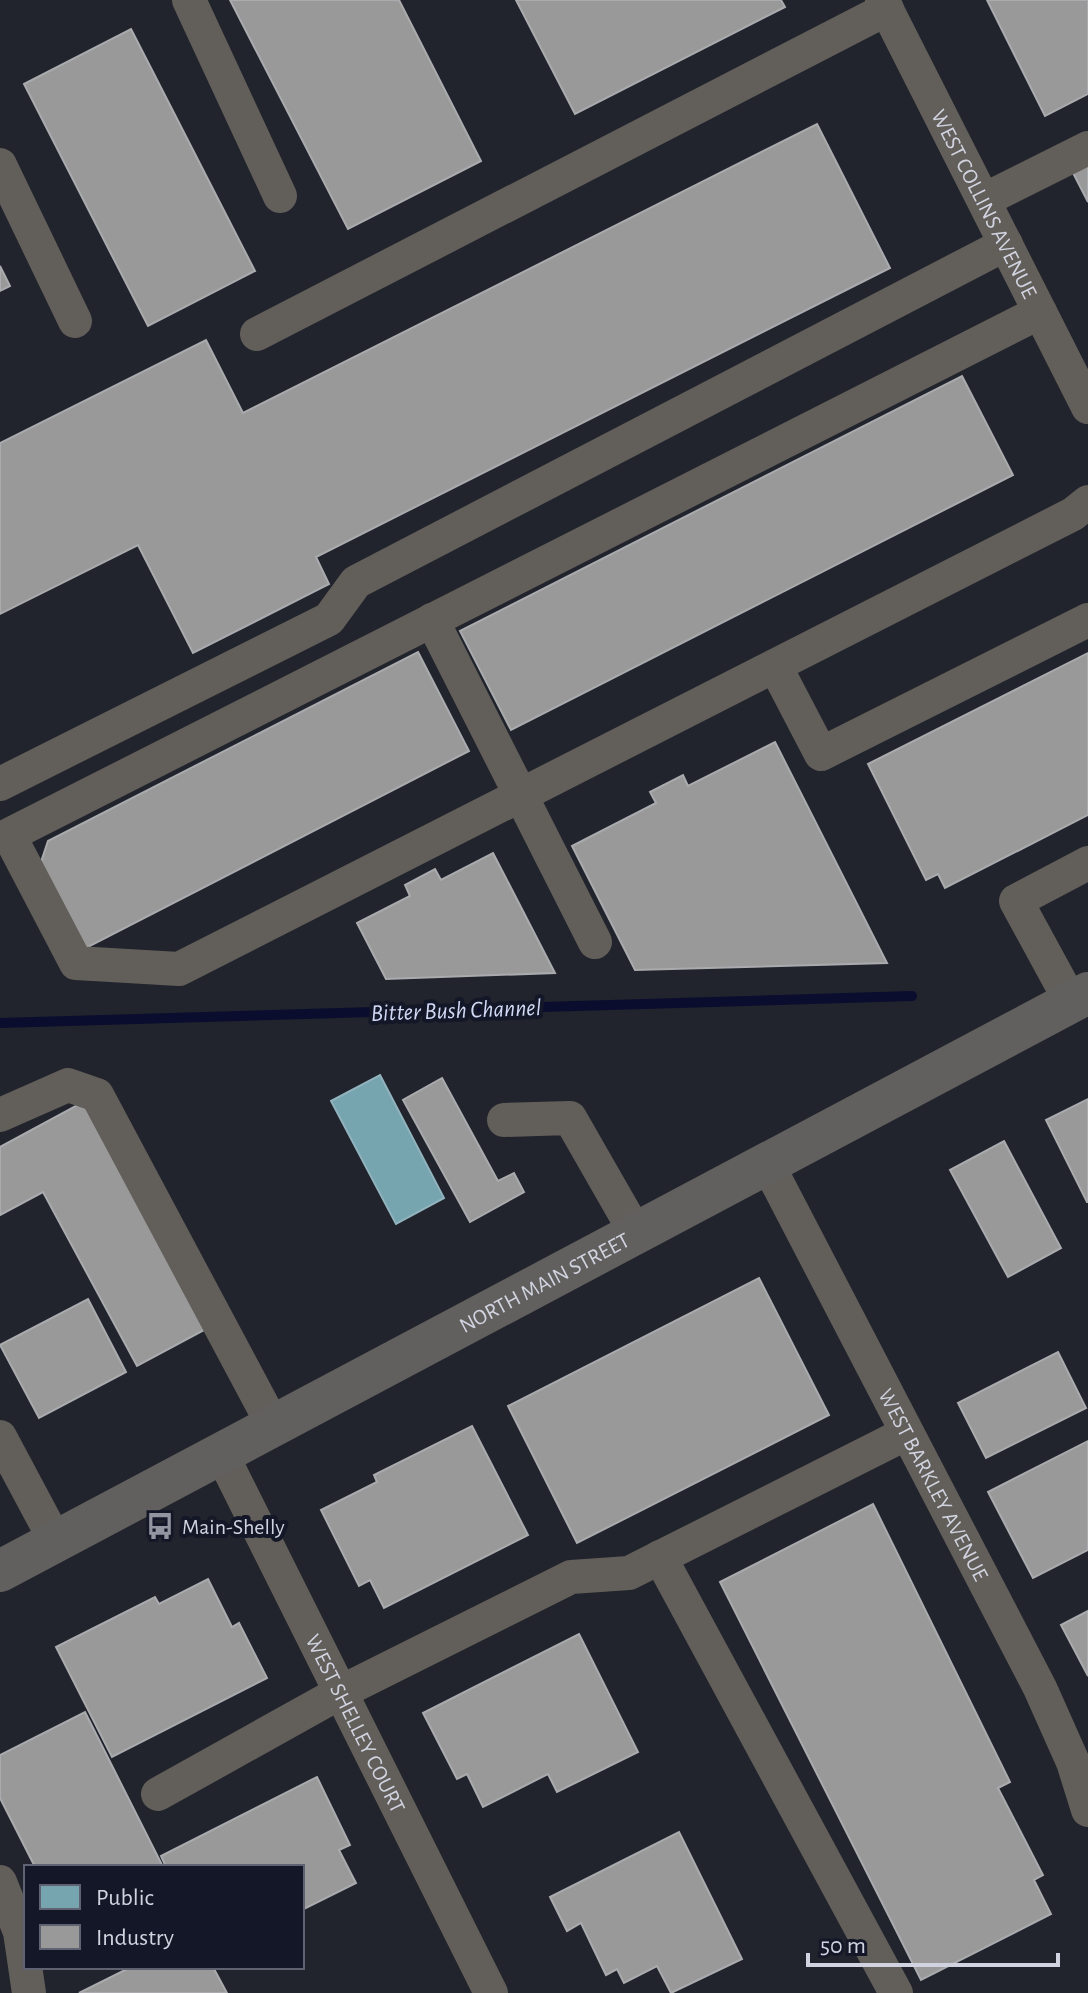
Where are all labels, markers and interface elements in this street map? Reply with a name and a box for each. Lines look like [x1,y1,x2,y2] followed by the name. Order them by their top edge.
[927,106,1041,302] street label: WEST COLLINS AVENUE
[370,996,542,1026] water label: Bitter Bush Channel
[456,1229,633,1337] street label: NORTH MAIN STREET
[874,1385,992,1585] street label: WEST BARKLEY AVENUE
[145,1511,175,1541] bus stop icon: Main-Shelly
[182,1516,285,1538] place label: Main-Shelly
[302,1631,409,1817] street label: WEST SHELLEY COURT
[24,1865,304,1969] legend
[96,1886,154,1910] text: Public
[808,1917,1058,1967] scale bar
[96,1926,174,1950] text: Industry
[820,1934,866,1958] text: 50 m

